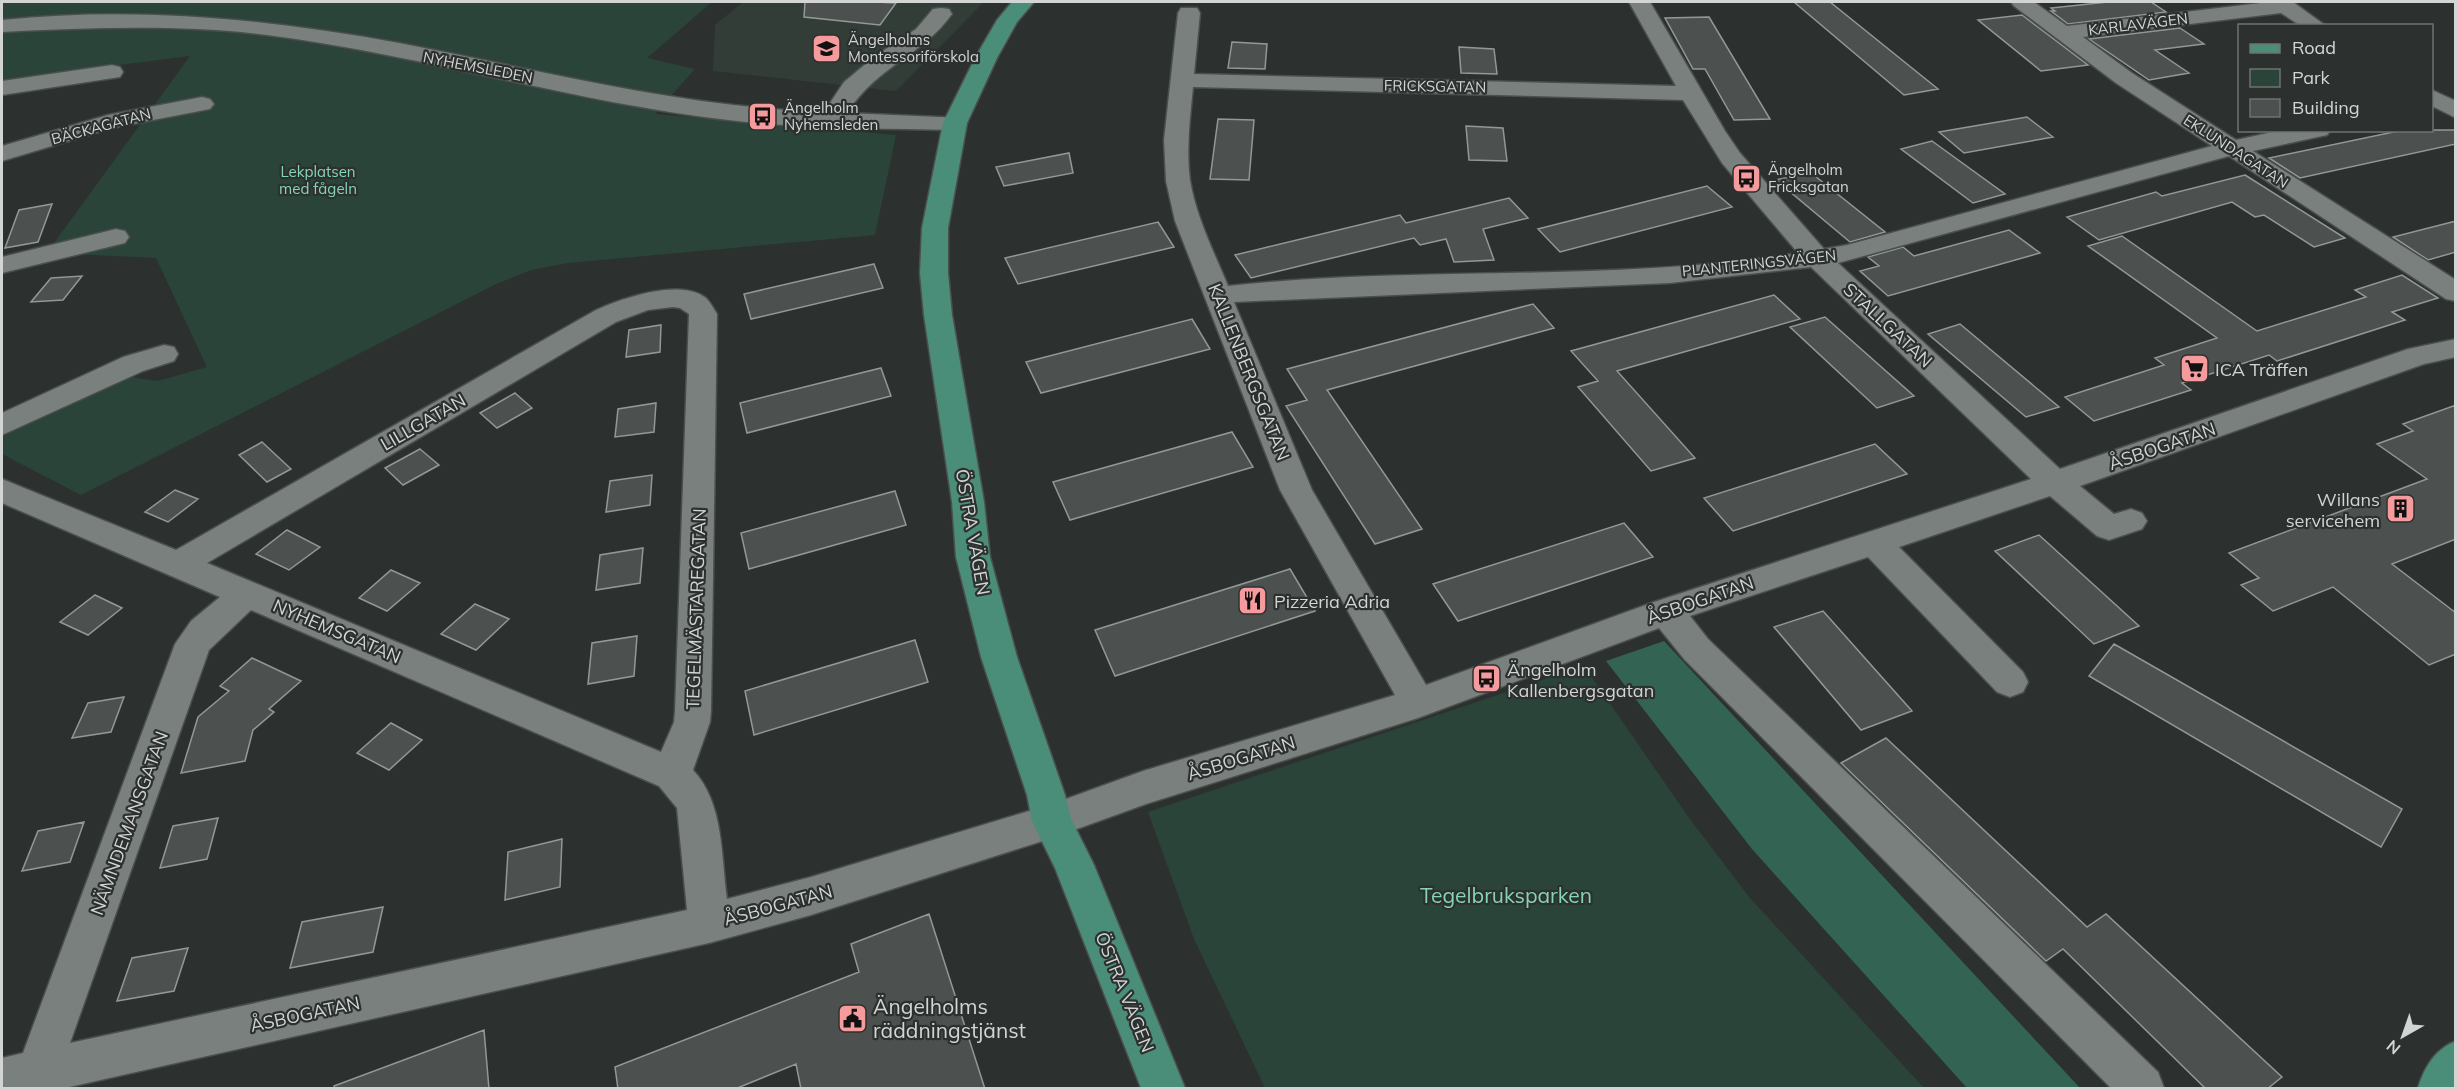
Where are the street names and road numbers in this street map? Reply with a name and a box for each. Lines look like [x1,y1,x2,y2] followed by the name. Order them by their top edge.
[2087,8,2189,40] street label: KARLAVÄGEN
[422,47,534,87] street label: NYHEMSLEDEN
[1384,76,1486,96] street label: FRICKSGATAN
[49,104,153,148] street label: BÄCKAGATAN
[2180,110,2292,192] street label: EKLUNDAGATAN
[1681,245,1837,281] street label: PLANTERINGSVÄGEN
[1839,278,1937,372] street label: STALLGATAN
[1203,280,1295,464] street label: KALLENBERGSGATAN
[376,388,470,456] street label: LILLGATAN
[2105,417,2219,475] street label: ÅSBOGATAN
[951,467,995,597] street label: ÖSTRA VÄGEN
[681,508,711,710] street label: TEGELMÄSTAREGATAN
[1643,571,1757,629] street label: ÅSBOGATAN
[270,594,404,668] street label: NYHEMSGATAN
[85,728,173,918] street label: NÄMNDEMANSGATAN
[1184,731,1298,785] street label: ÅSBOGATAN
[721,879,835,931] street label: ÅSBOGATAN
[1090,929,1160,1055] street label: ÖSTRA VÄGEN
[248,991,362,1037] street label: ÅSBOGATAN

